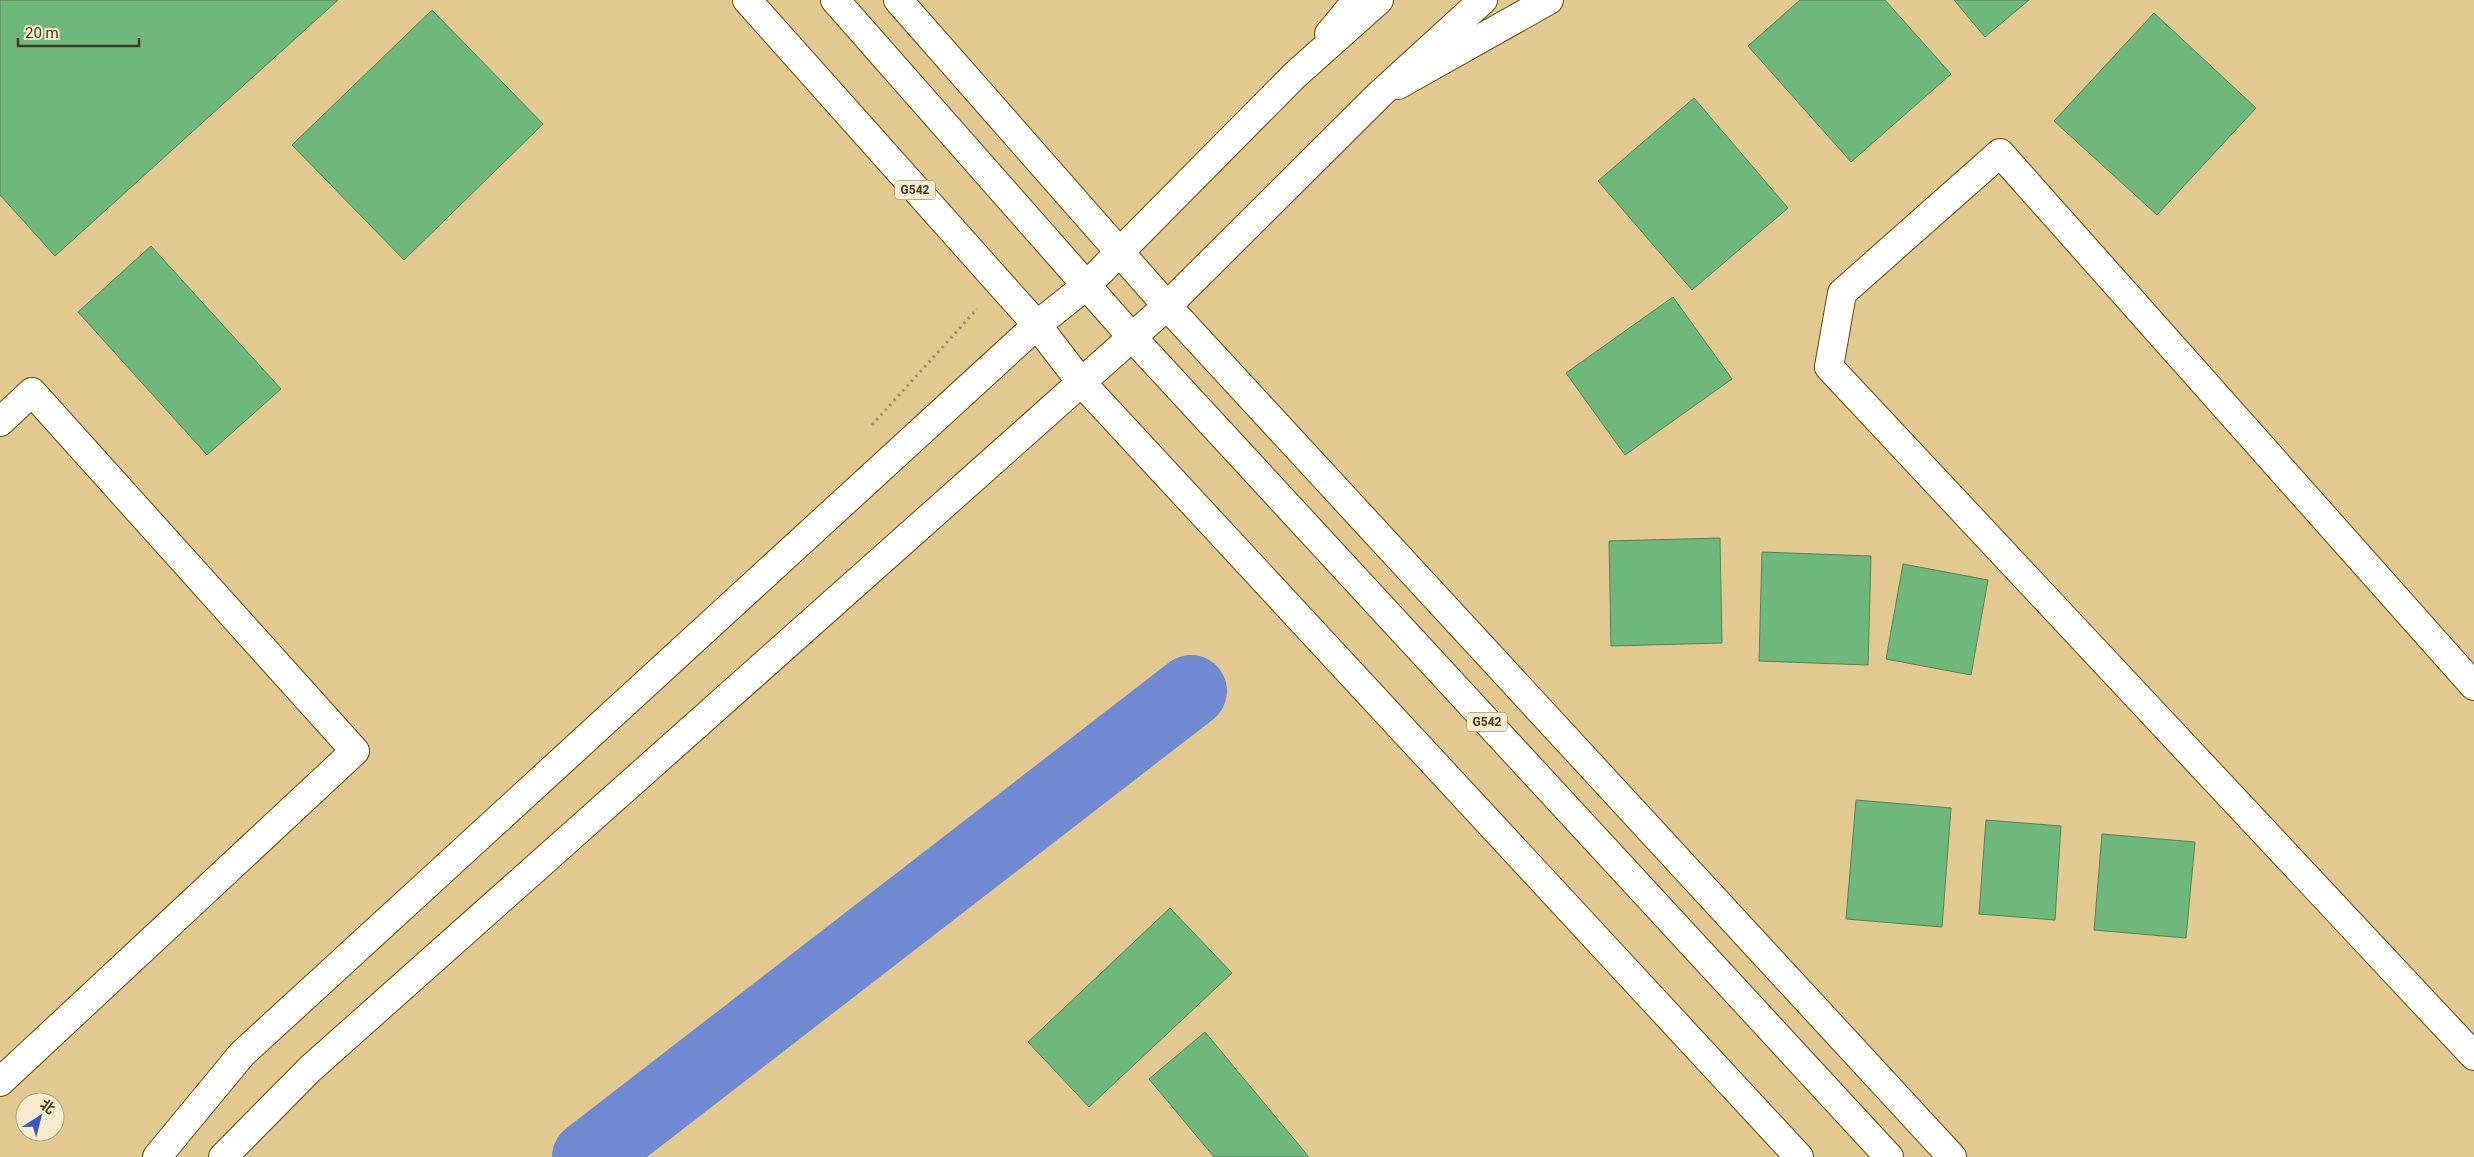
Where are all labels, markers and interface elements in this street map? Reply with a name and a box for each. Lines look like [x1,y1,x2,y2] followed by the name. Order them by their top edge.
[18,15,139,47] scale bar
[25,24,59,42] text: 20 m
[895,180,935,200] road number: G542
[1467,712,1507,732] road number: G542
[15,1092,65,1142] north arrow
[37,1096,58,1117] text: 北

